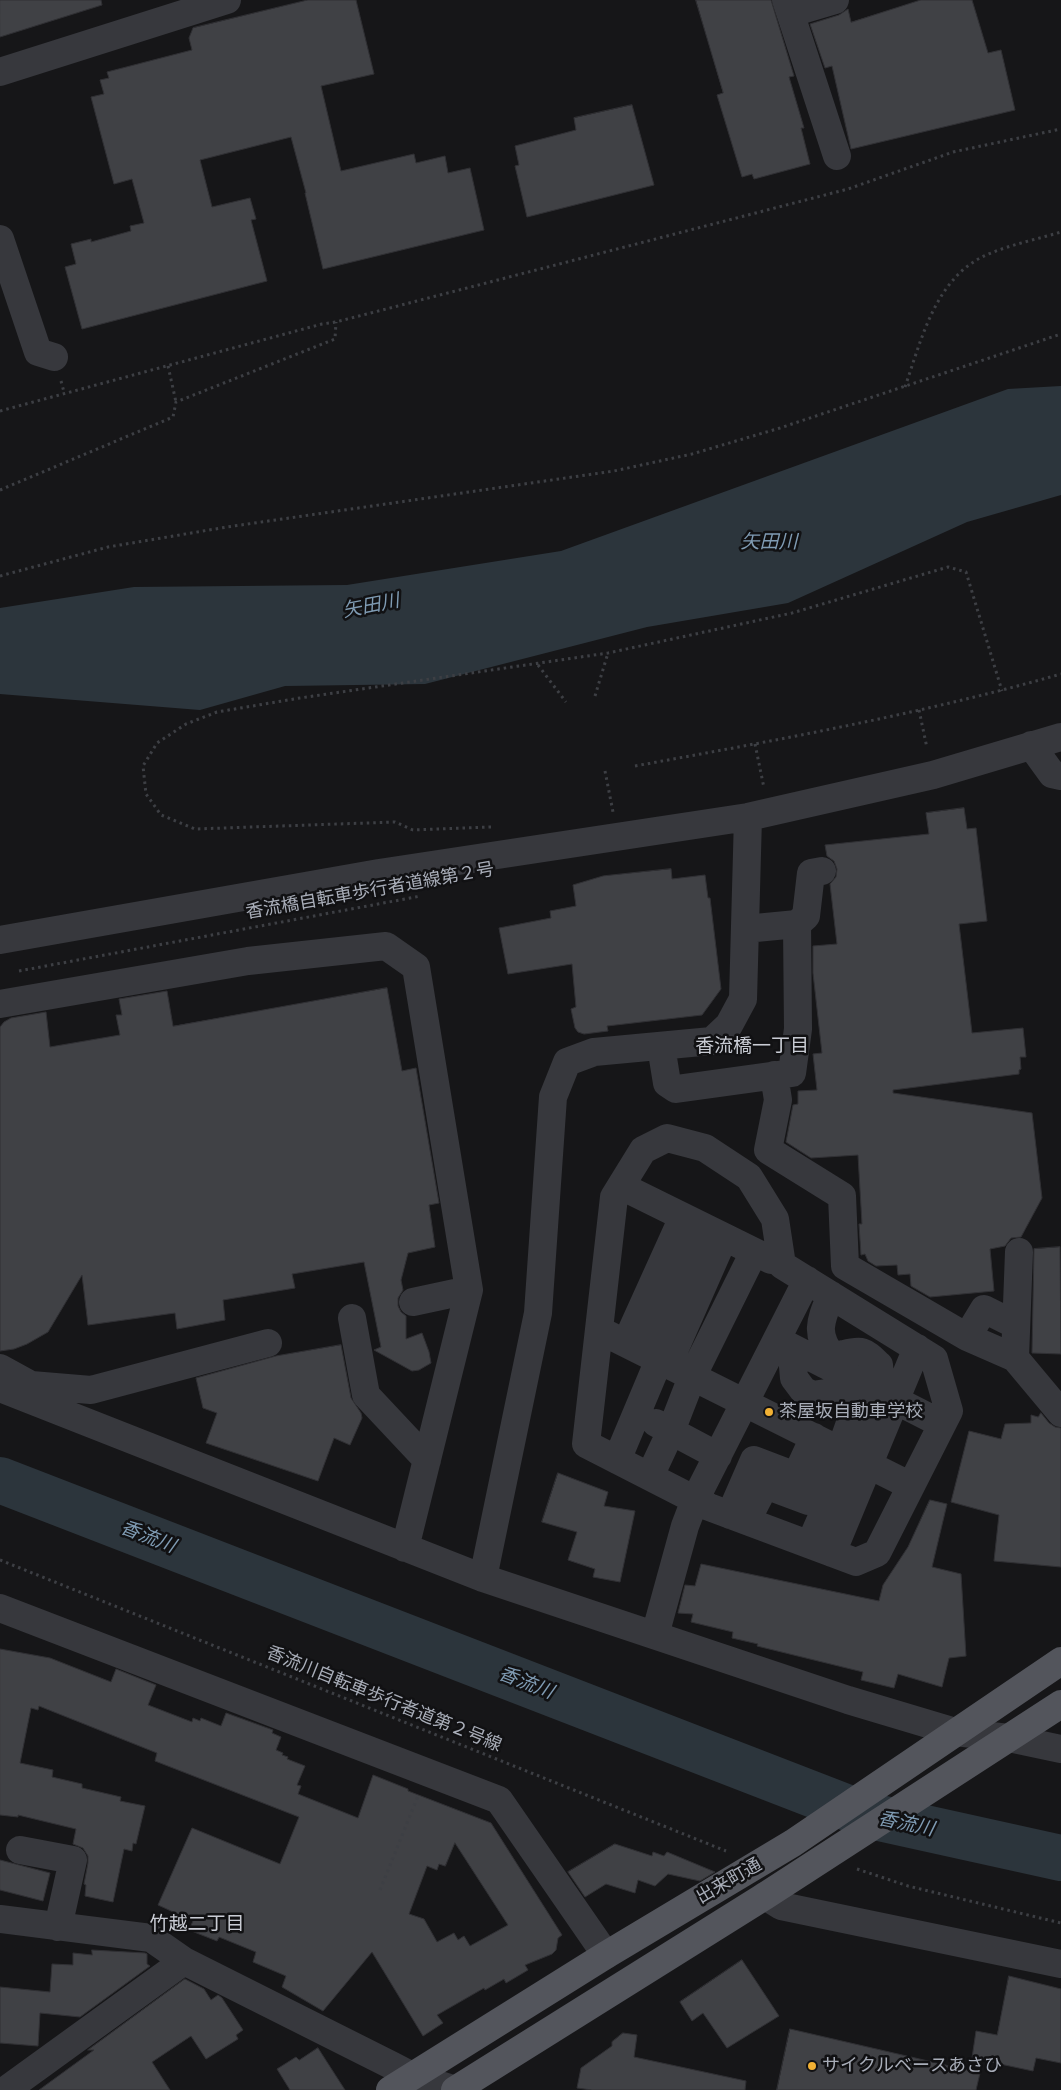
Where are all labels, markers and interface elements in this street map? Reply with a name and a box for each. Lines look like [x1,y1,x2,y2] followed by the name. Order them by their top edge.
[741,531,797,553] water label: 矢田川
[341,589,401,623] water label: 矢田川
[244,858,496,924] street label: 香流橋自転車歩行者道線第２号
[695,1035,809,1057] district label: 香流橋一丁目
[779,1401,923,1423] place label: 茶屋坂自動車学校
[763,1406,775,1418] marker: 茶屋坂自動車学校
[117,1516,179,1558] water label: 香流川
[263,1642,505,1756] street label: 香流川自転車歩行者道第２号線
[495,1662,557,1704] water label: 香流川
[876,1807,936,1841] water label: 香流川
[692,1854,766,1908] street label: 出来町通
[150,1913,244,1935] district label: 竹越二丁目
[822,2055,1002,2077] place label: サイクルベースあさひ
[806,2060,818,2072] marker: サイクルベースあさひ

